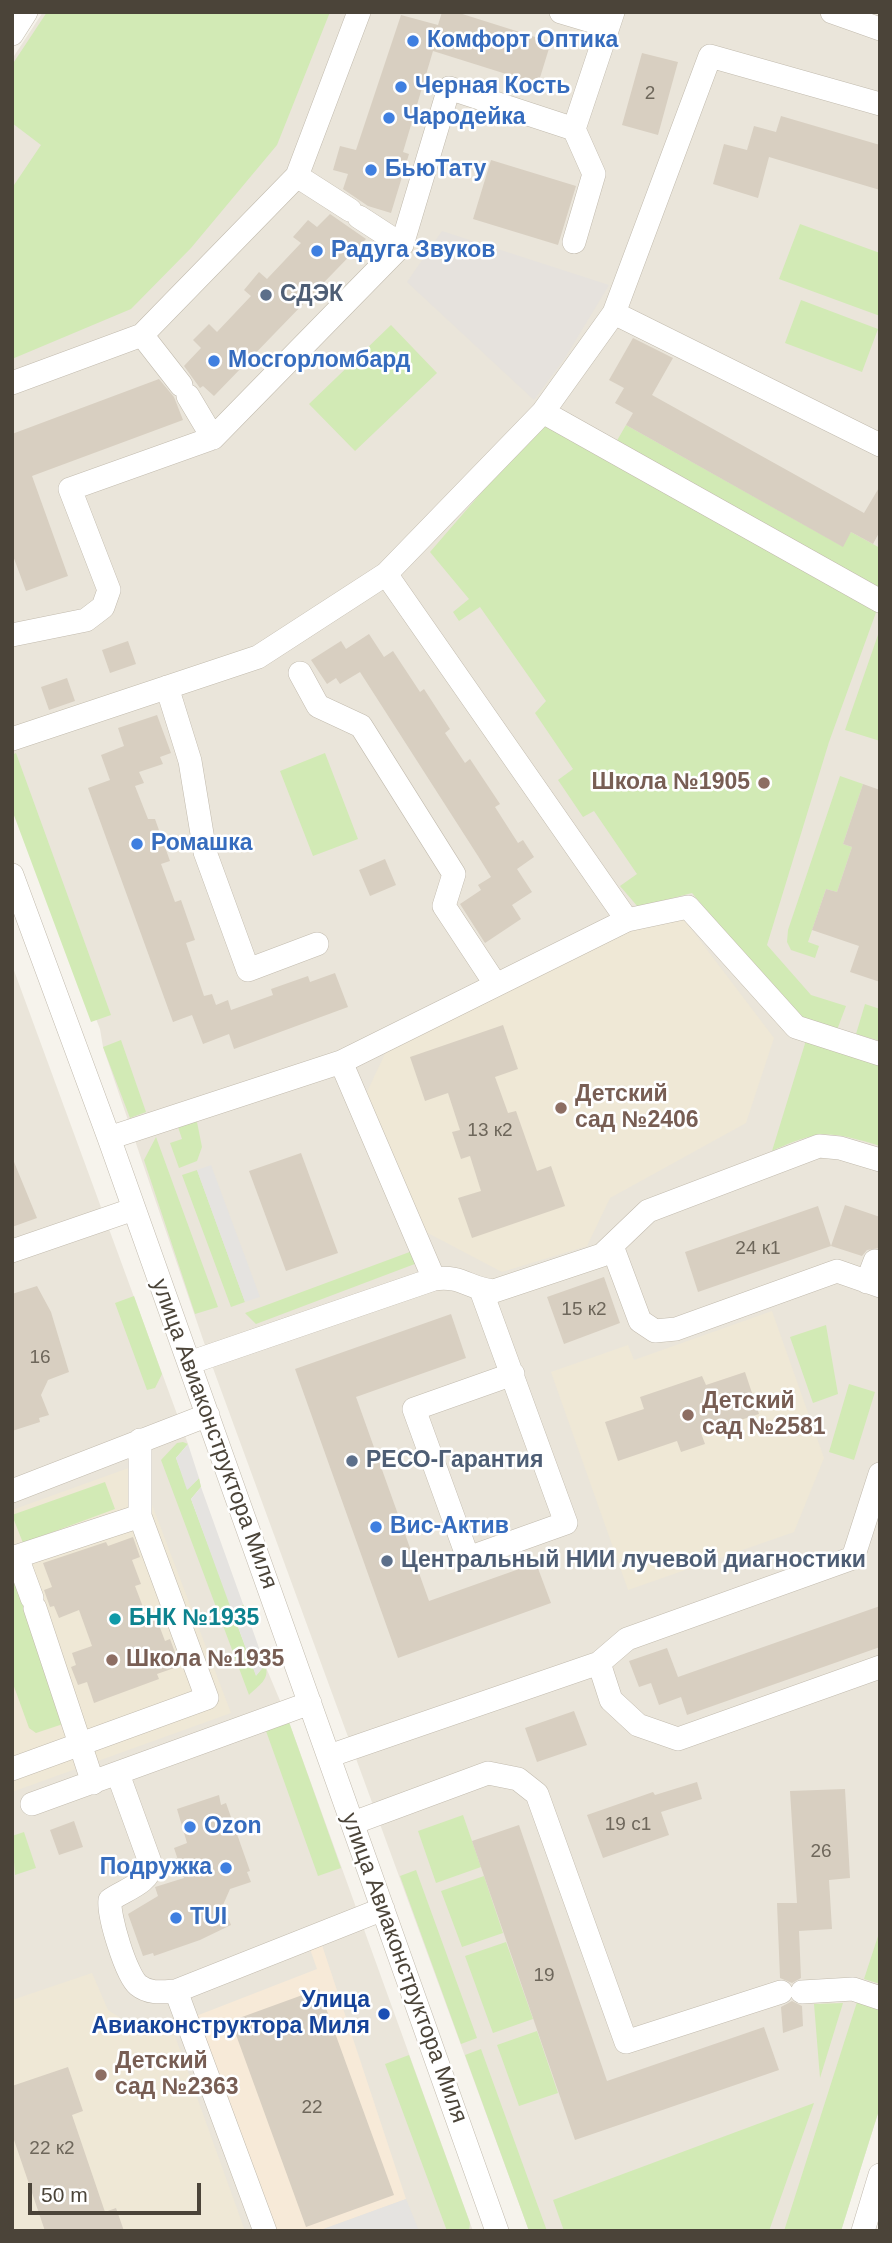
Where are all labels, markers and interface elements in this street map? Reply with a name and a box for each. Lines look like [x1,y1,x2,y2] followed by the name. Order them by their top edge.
[427,27,618,55] place label: Комфорт Оптика
[405,33,421,49] marker: Комфорт Оптика
[415,73,570,101] place label: Черная Кость
[393,79,409,95] marker: Черная Кость
[645,83,655,105] house number: 2
[403,104,526,132] place label: Чародейка
[381,110,397,126] marker: Чародейка
[385,156,486,184] place label: БьюТату
[363,162,379,178] marker: БьюТату
[331,237,495,265] place label: Радуга Звуков
[309,243,325,259] marker: Радуга Звуков
[280,281,343,309] place label: СДЭК
[258,287,274,303] marker: СДЭК
[228,347,410,375] place label: Мосгорломбард
[206,353,222,369] marker: Мосгорломбард
[592,769,750,797] place label: Школа №1905
[756,775,772,791] marker: Школа №1905
[151,830,252,858] place label: Ромашка
[129,836,145,852] marker: Ромашка
[575,1081,699,1135] place label: Детский сад №2406
[553,1100,569,1116] marker: Детский сад №2406
[467,1120,513,1142] house number: 13 к2
[735,1238,781,1260] house number: 24 к1
[145,1275,283,1593] street label: улица Авиаконструктора Миля
[561,1299,607,1321] house number: 15 к2
[29,1347,51,1369] house number: 16
[702,1388,826,1442] place label: Детский сад №2581
[680,1407,696,1423] marker: Детский сад №2581
[366,1447,543,1475] place label: РЕСО-Гарантия
[344,1453,360,1469] marker: РЕСО-Гарантия
[390,1513,509,1541] place label: Вис-Актив
[368,1519,384,1535] marker: Вис-Актив
[401,1547,866,1575] place label: Центральный НИИ лучевой диагностики
[379,1553,395,1569] marker: Центральный НИИ лучевой диагностики
[129,1605,259,1633] place label: БНК №1935
[107,1611,123,1627] marker: БНК №1935
[126,1646,284,1674] place label: Школа №1935
[104,1652,120,1668] marker: Школа №1935
[335,1809,473,2127] street label: улица Авиаконструктора Миля
[204,1813,261,1841] place label: Ozon
[605,1814,651,1836] house number: 19 с1
[182,1819,198,1835] marker: Ozon
[810,1841,832,1863] house number: 26
[100,1854,212,1882] place label: Подружка
[218,1860,234,1876] marker: Подружка
[190,1904,227,1932] place label: TUI
[168,1910,184,1926] marker: TUI
[533,1965,555,1987] house number: 19
[91,1987,370,2041] place label: Улица Авиаконструктора Миля
[376,2006,392,2022] marker: Улица Авиаконструктора Миля
[115,2048,239,2102] place label: Детский сад №2363
[93,2067,109,2083] marker: Детский сад №2363
[301,2097,323,2119] house number: 22
[29,2138,75,2160] house number: 22 к2
[32,2170,205,2214] scale bar
[41,2183,88,2206] text: 50 m

